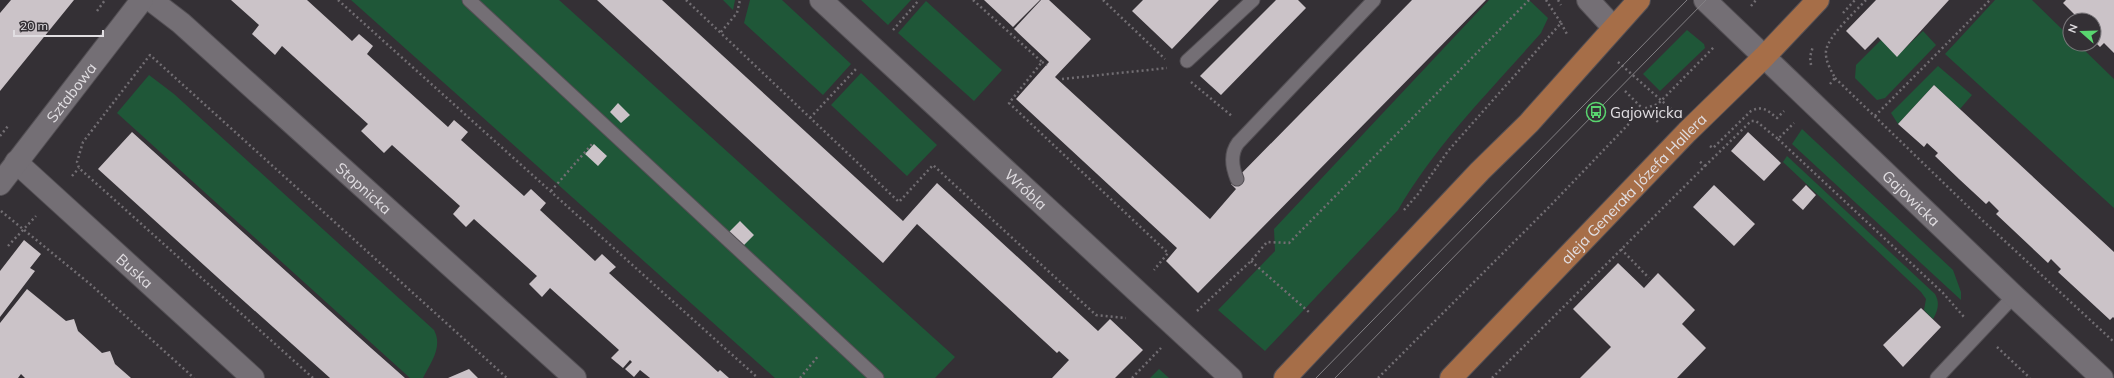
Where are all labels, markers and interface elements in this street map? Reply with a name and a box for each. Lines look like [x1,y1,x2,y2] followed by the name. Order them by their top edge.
[14,12,103,38] scale bar
[2062,12,2102,52] north arrow
[20,18,48,33] text: 20 m
[2065,22,2081,35] text: N
[42,58,100,126] street label: Sztabowa
[1585,101,1607,123] bus stop icon: Gajowicka
[1610,103,1683,122] place label: Gajowicka
[1556,109,1710,268] street label: aleja Generała Józefa Hallera
[332,158,396,218] street label: Stopnicka
[1001,165,1051,214] street label: Wróbla
[1879,166,1944,230] street label: Gajowicka
[113,249,157,292] street label: Buska

